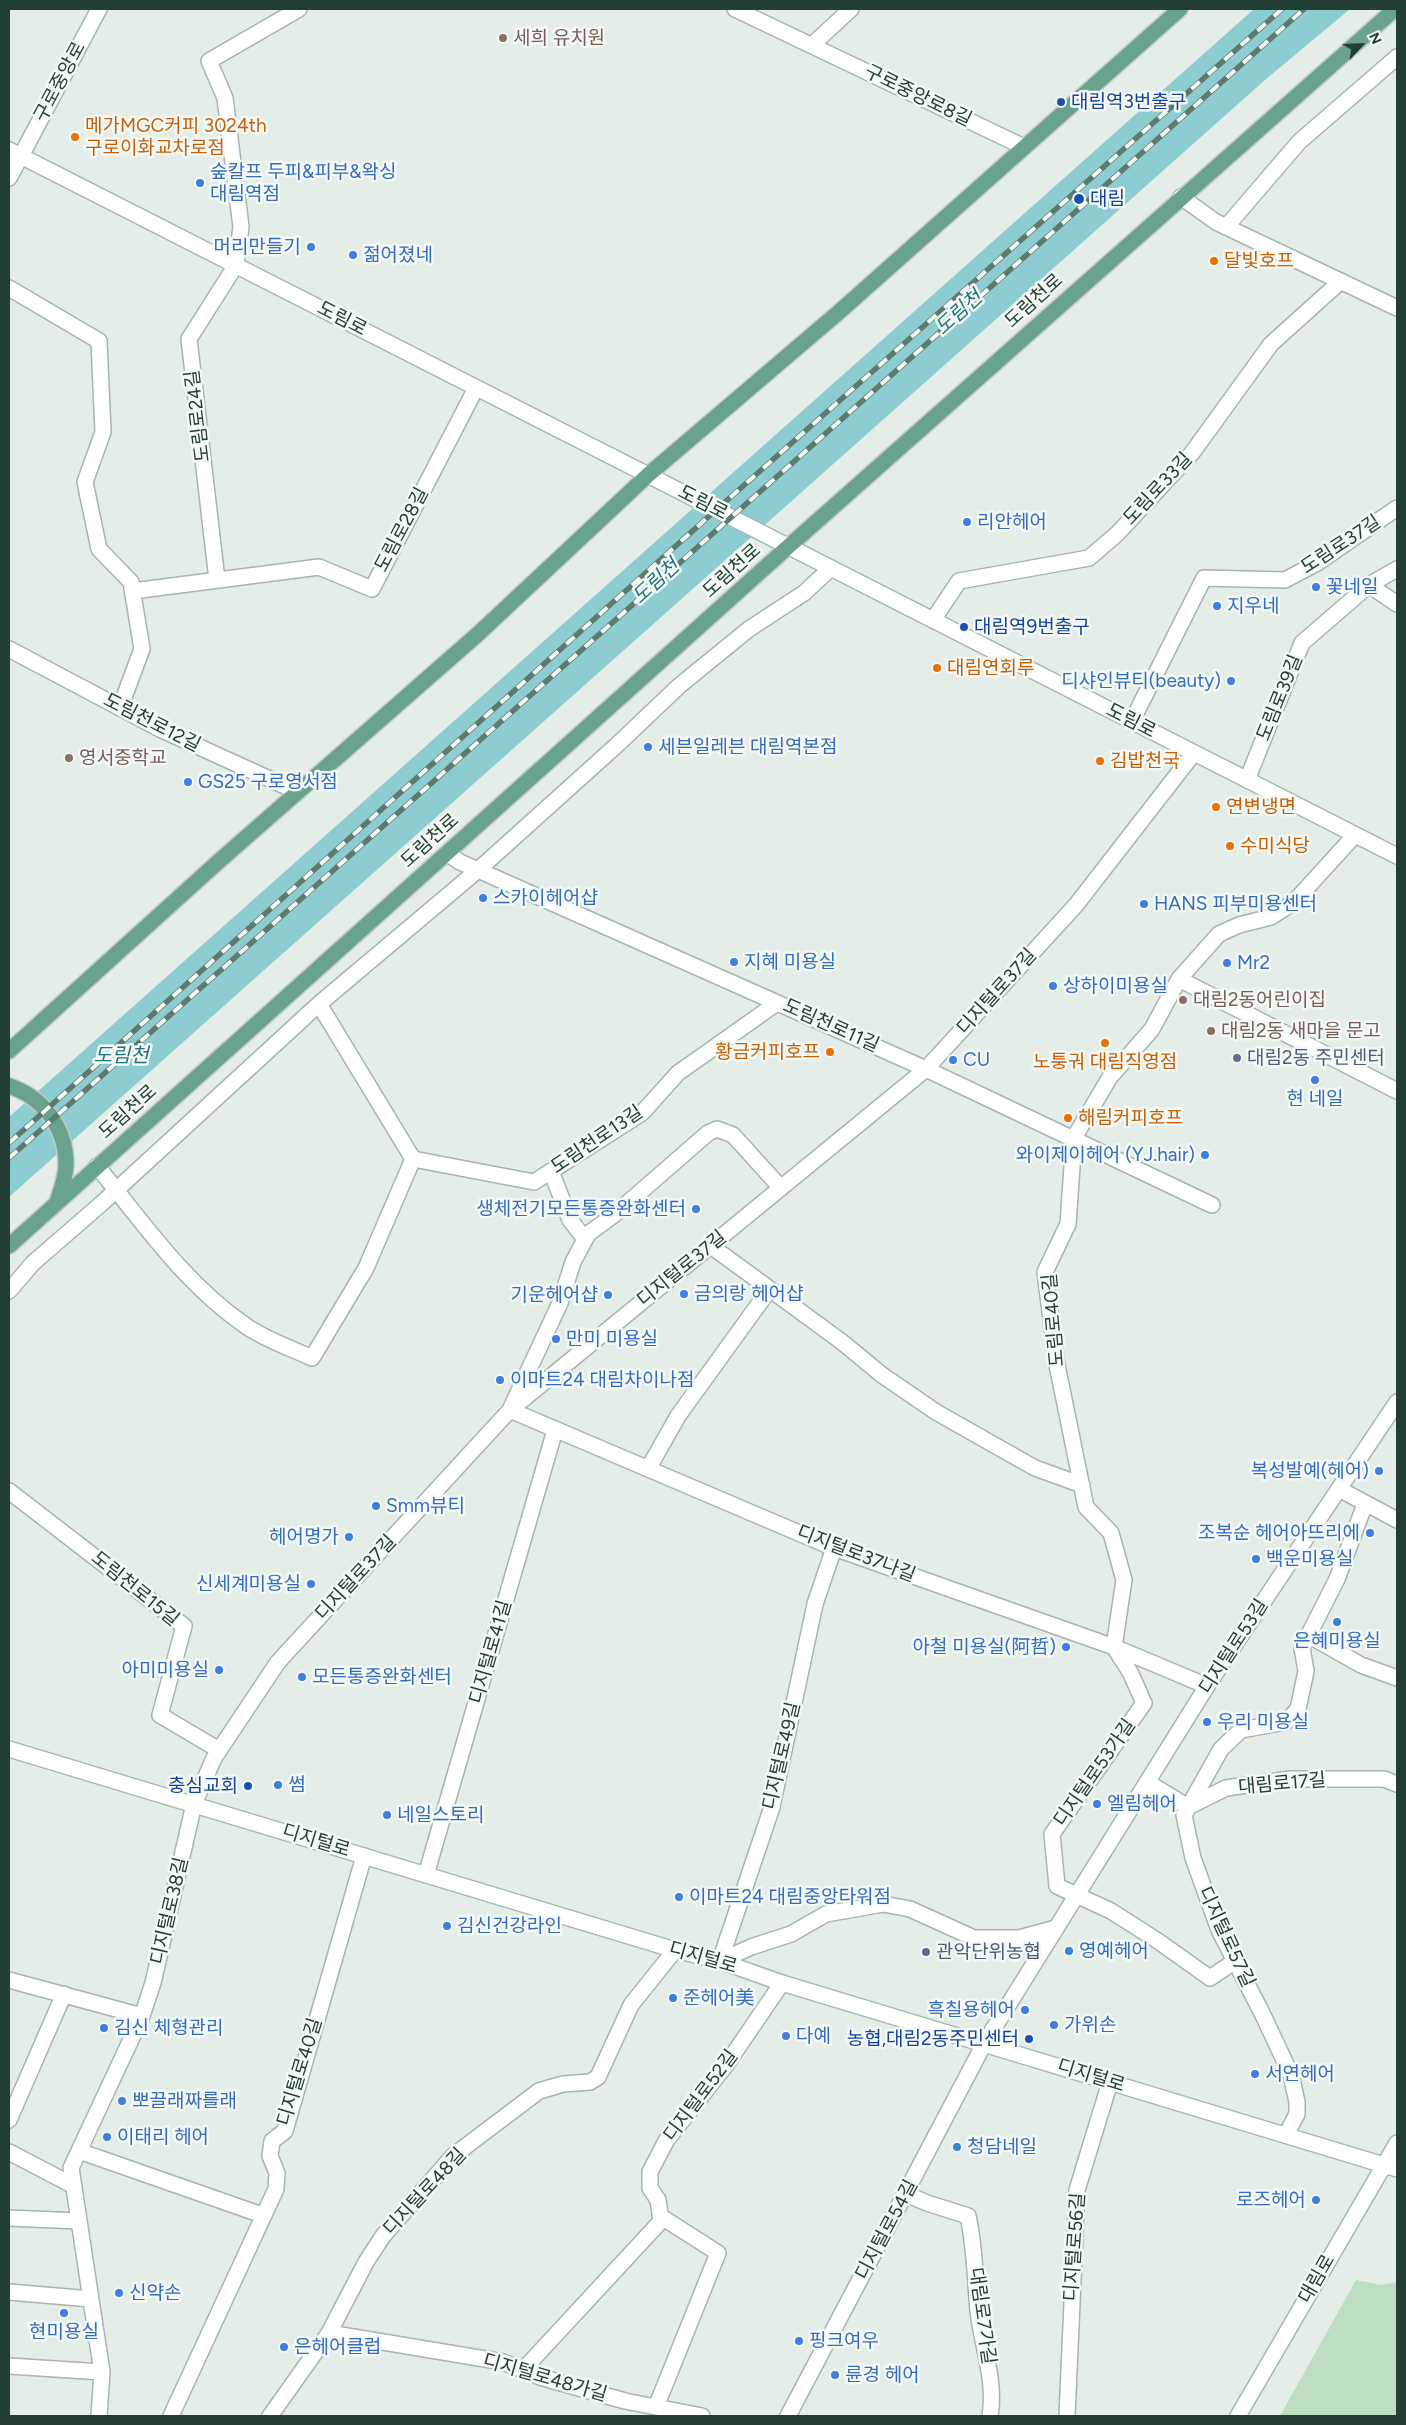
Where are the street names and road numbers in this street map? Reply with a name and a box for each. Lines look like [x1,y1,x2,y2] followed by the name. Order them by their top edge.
[29,38,91,126] street label: 구로중앙로
[861,60,975,132] street label: 구로중앙로8길
[1000,269,1068,333] street label: 도림천로
[313,297,371,341] street label: 도림로
[181,369,215,463] street label: 도림로24길
[1119,448,1197,530] street label: 도림로33길
[674,481,732,525] street label: 도림로
[370,484,434,576] street label: 도림로28길
[1297,511,1385,579] street label: 도림로37길
[698,539,766,603] street label: 도림천로
[1252,652,1308,744] street label: 도림로39길
[100,689,204,757] street label: 도림천로12길
[1102,699,1160,743] street label: 도림로
[396,809,464,873] street label: 도림천로
[952,944,1042,1040] street label: 디지털로37길
[779,995,883,1057] street label: 도림천로11길
[94,1080,162,1144] street label: 도림천로
[547,1101,647,1179] street label: 도림천로13길
[633,1226,731,1312] street label: 디지털로37길
[1039,1272,1069,1368] street label: 도림로40길
[793,1521,919,1587] street label: 디지털로37나길
[311,1531,401,1625] street label: 디지털로37길
[87,1547,183,1631] street label: 도림천로15길
[1195,1595,1273,1699] street label: 디지털로53길
[465,1597,517,1707] street label: 디지털로41길
[759,1700,805,1812] street label: 디지털로49길
[1049,1715,1141,1831] street label: 디지털로53가길
[1237,1769,1327,1799] street label: 대림로17길
[279,1820,353,1862] street label: 디지털로
[147,1855,193,1967] street label: 디지털로38길
[1193,1883,1259,1991] street label: 디지털로57길
[666,1937,740,1979] street label: 디지털로
[273,2015,327,2129] street label: 디지털로40길
[659,2046,743,2146] street label: 디지털로52길
[1054,2055,1128,2097] street label: 디지털로
[379,2144,471,2240] street label: 디지털로48길
[851,2176,923,2284] street label: 디지털로54길
[1060,2192,1090,2302] street label: 디지털로56길
[1294,2251,1340,2307] street label: 대림로
[964,2266,1000,2366] street label: 대림로7가길
[480,2349,610,2407] street label: 디지털로48가길

